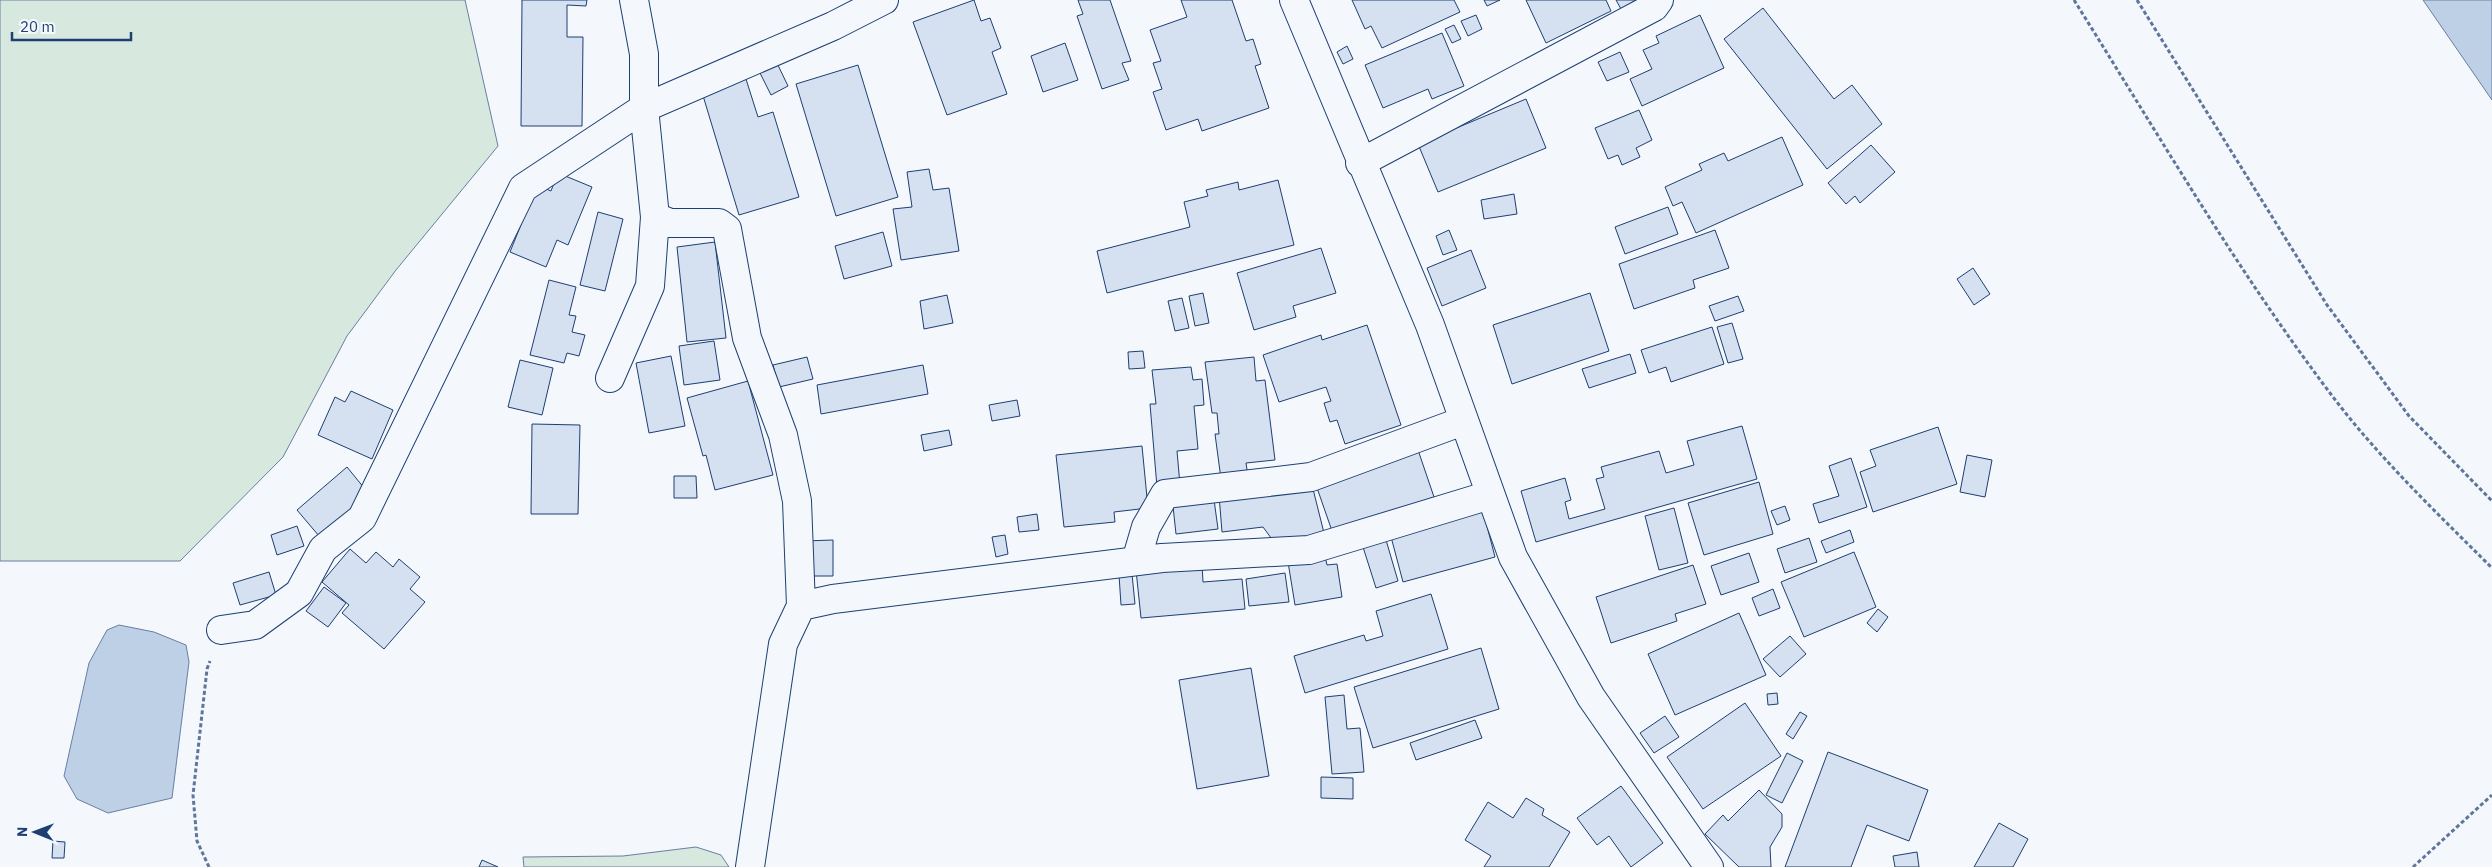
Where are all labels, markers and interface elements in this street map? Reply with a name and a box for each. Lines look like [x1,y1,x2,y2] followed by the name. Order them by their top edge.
[12,10,131,42] scale bar
[20,17,55,36] text: 20 m
[10,807,60,857] north arrow
[13,827,31,837] text: N

